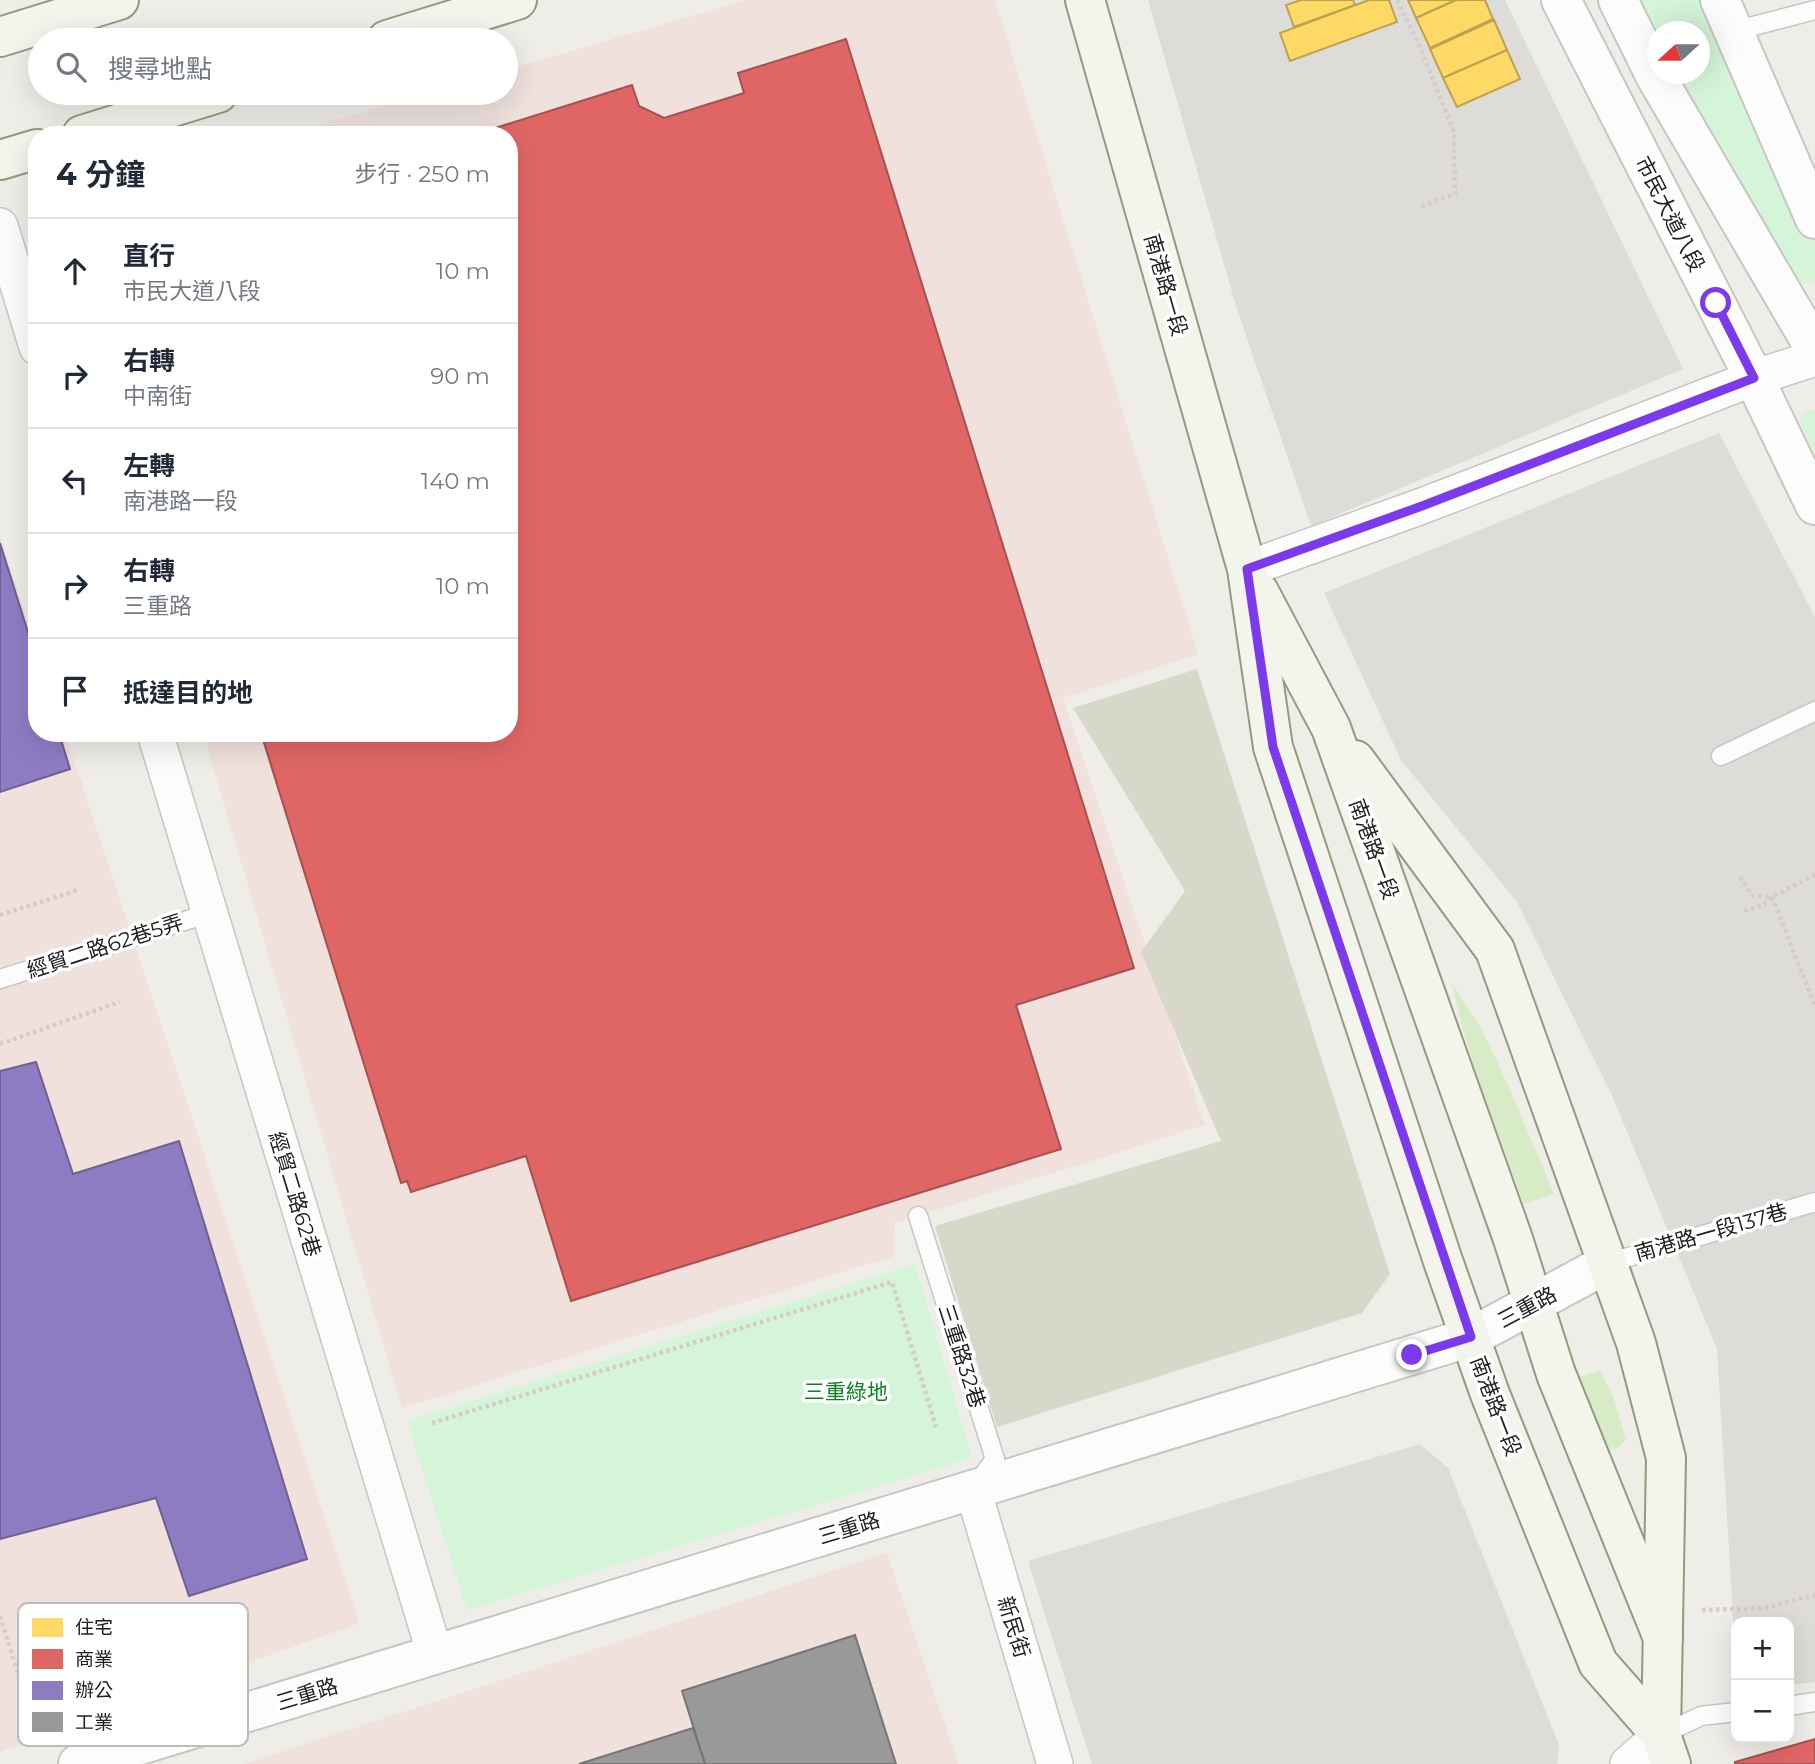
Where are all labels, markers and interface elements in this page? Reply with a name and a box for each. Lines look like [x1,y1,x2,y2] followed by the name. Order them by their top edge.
[1647,21,1710,84] north arrow
[28,28,518,105] search box
[52,48,90,86] icon: search
[108,53,212,85] text: 搜尋地點
[1630,152,1710,276] street label: 市民大道八段
[56,156,145,193] text: 4 分鐘
[354,160,490,188] text: 步行 · 250 m
[1140,231,1192,339] street label: 南港路一段
[123,240,175,272] text: 直行
[56,252,94,290] icon: ahead
[436,257,490,285] text: 10 m
[123,277,261,305] text: 市民大道八段
[1700,287,1731,318] route start
[123,345,175,377] text: 右轉
[56,357,94,395] icon: right
[430,362,490,390] text: 90 m
[123,382,192,410] text: 中南街
[123,450,175,482] text: 左轉
[56,462,94,500] icon: left
[421,467,490,495] text: 140 m
[123,487,238,515] text: 南港路一段
[123,555,175,587] text: 右轉
[56,567,94,605] icon: right
[436,572,490,600] text: 10 m
[123,592,192,620] text: 三重路
[56,672,94,710] icon: arrive
[123,677,253,709] text: 抵達目的地
[1344,795,1404,903] street label: 南港路一段
[24,909,186,983] street label: 經貿二路62巷5弄
[264,1128,326,1260] street label: 經貿二路62巷
[1632,1198,1790,1266] street label: 南港路一段137巷
[1493,1281,1561,1333] street label: 三重路
[933,1301,991,1411] street label: 三重路32巷
[1396,1339,1427,1370] route end
[1466,1353,1526,1459] street label: 南港路一段
[804,1379,888,1404] park label: 三重綠地
[815,1507,883,1549] street label: 三重路
[993,1593,1035,1661] street label: 新民街
[18,1603,248,1746] legend
[75,1616,113,1639] text: 住宅
[1731,1617,1794,1743] map controls
[1731,1617,1794,1680] button: +
[75,1648,113,1671] text: 商業
[273,1673,341,1715] street label: 三重路
[75,1679,113,1702] text: 辦公
[1731,1680,1794,1743] button: −
[75,1711,113,1734] text: 工業

